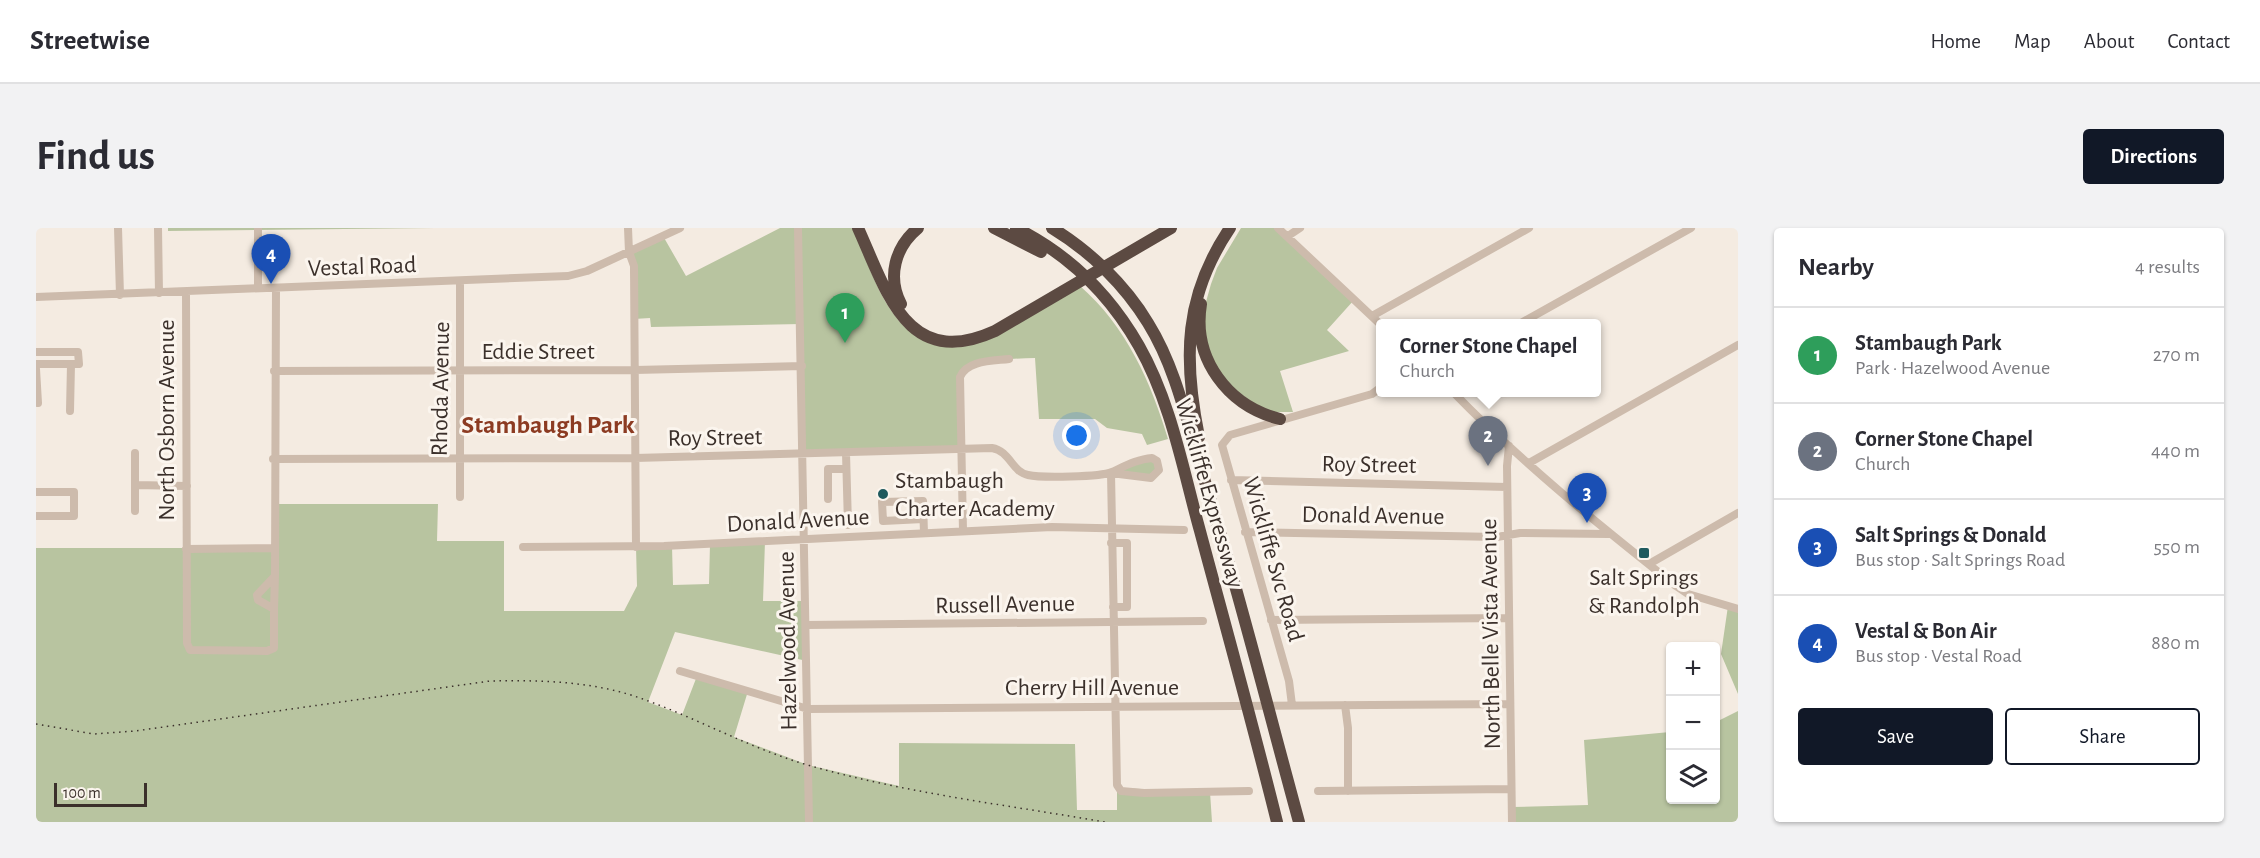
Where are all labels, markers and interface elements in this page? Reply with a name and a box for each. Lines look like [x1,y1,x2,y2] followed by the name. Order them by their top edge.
[30,27,150,55] text: Streetwise
[1930,31,1981,52] text: Home
[2014,31,2051,52] text: Map
[2084,31,2134,52] text: About
[2167,31,2230,52] text: Contact
[2083,129,2224,184] button: Directions
[36,135,155,177] text: Find us
[252,235,290,284] pin: 4
[307,253,417,281] street label: Vestal Road
[1798,254,1874,280] text: Nearby
[2135,257,2200,277] text: 4 results
[826,294,864,343] pin: 1
[155,319,179,521] street label: North Osborn Avenue
[1376,319,1601,397] popup
[428,321,454,457] street label: Rhoda Avenue
[1855,332,2002,354] text: Stambaugh Park
[1400,335,1577,357] text: Corner Stone Chapel
[481,340,595,364] street label: Eddie Street
[1814,345,1821,365] text: 1
[2153,345,2200,365] text: 270 m
[1855,358,2050,378] text: Park · Hazelwood Avenue
[1400,361,1455,381] text: Church
[1171,396,1248,591] street label: Wickliffe Expressway
[461,412,635,438] district label: Stambaugh Park
[1468,416,1508,466] pin: 2
[1062,421,1091,450] your location
[668,425,763,451] street label: Roy Street
[1855,428,2033,450] text: Corner Stone Chapel
[1813,441,1822,461] text: 2
[2151,441,2200,461] text: 440 m
[1321,452,1417,478] street label: Roy Street
[1855,454,1910,474] text: Church
[895,469,1055,521] place label: Stambaugh Charter Academy
[1238,474,1308,644] street label: Wickliffe Svc Road
[1568,474,1606,523] pin: 3
[876,487,890,501] marker: Stambaugh Charter Academy
[1301,503,1445,529] street label: Donald Avenue
[726,505,870,537] street label: Donald Avenue
[1477,518,1505,750] street label: North Belle Vista Avenue
[1855,524,2046,546] text: Salt Springs & Donald
[1813,537,1822,557] text: 3
[2153,537,2200,557] text: 550 m
[1637,546,1651,560] marker: Salt Springs & Randolph
[1855,550,2065,570] text: Bus stop · Salt Springs Road
[774,551,802,731] street label: Hazelwood Avenue
[1588,566,1700,618] place label: Salt Springs & Randolph
[935,592,1075,618] street label: Russell Avenue
[1855,620,1997,642] text: Vestal & Bon Air
[1812,633,1823,653] text: 4
[2151,633,2200,653] text: 880 m
[1666,642,1720,804] map controls
[1666,642,1720,696] button: +
[1855,646,2022,666] text: Bus stop · Vestal Road
[1005,676,1179,700] street label: Cherry Hill Avenue
[1666,696,1720,750] button: −
[1798,708,1993,765] button: Save
[2005,708,2200,765] button: Share
[1666,750,1720,804] button: layers
[54,780,147,808] scale bar
[63,785,101,801] text: 100 m

